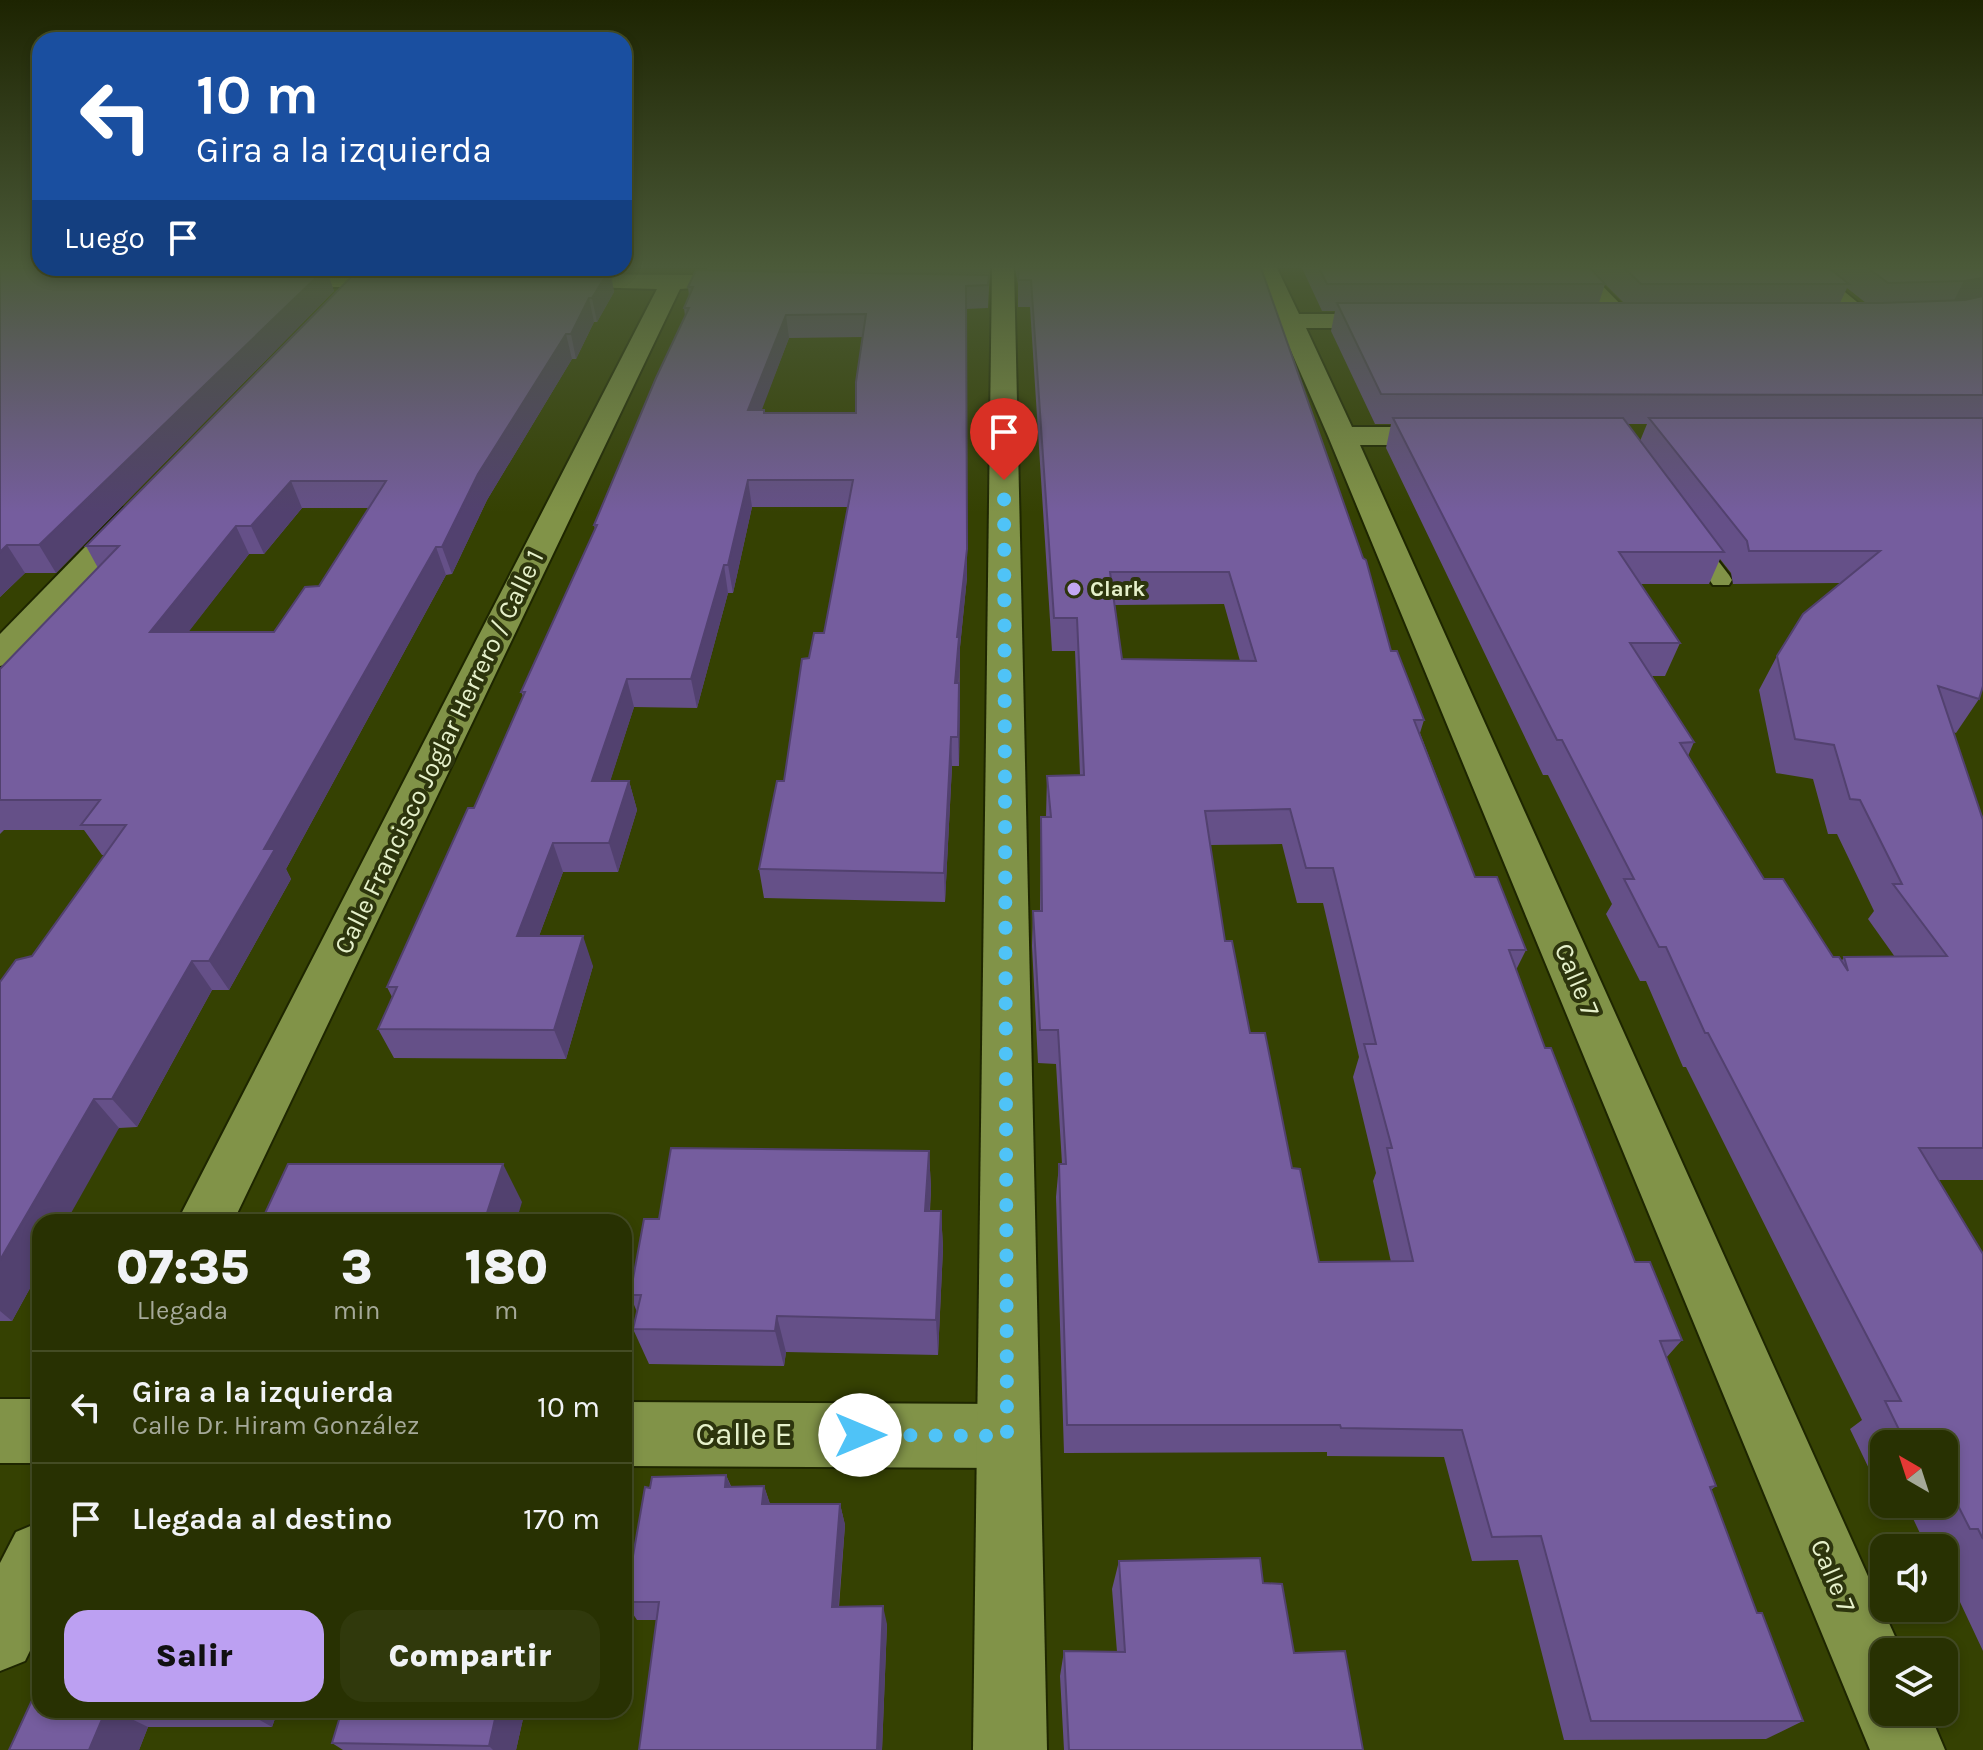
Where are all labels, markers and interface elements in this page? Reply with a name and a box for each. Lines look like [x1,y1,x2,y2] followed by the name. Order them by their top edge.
[196,62,319,127] text: 10 m
[64,64,168,168] icon: left
[196,129,492,171] text: Gira a la izquierda
[161,216,205,260] icon: arrive
[64,220,145,256] text: Luego
[970,398,1038,480] pin
[982,410,1026,454] icon: arrive
[327,545,551,959] street label: Calle Francisco Joglar Herrero / Calle 1
[1090,576,1145,602] place label: Clark
[1065,580,1083,598] marker: Clark
[1548,939,1606,1021] street label: Calle 7
[116,1239,249,1295] text: 07:35
[341,1239,372,1295] text: 3
[465,1239,548,1295] text: 180
[137,1295,228,1326] text: Llegada
[333,1295,381,1326] text: min
[494,1295,518,1326] text: m
[132,1374,394,1410] text: Gira a la izquierda
[64,1385,108,1429] icon: left
[537,1389,600,1425] text: 10 m
[818,1393,902,1477] position arrow
[132,1410,419,1441] text: Calle Dr. Hiram González
[695,1416,793,1453] street label: Calle E
[1870,1430,1958,1518] north arrow
[1870,1430,1958,1726] map controls
[64,1497,108,1541] icon: arrive
[132,1501,392,1537] text: Llegada al destino
[523,1501,600,1537] text: 170 m
[1870,1534,1958,1622] button: sound
[1804,1535,1862,1617] street label: Calle 7
[64,1610,324,1702] button: Salir
[340,1610,600,1702] button: Compartir
[1870,1638,1958,1726] button: layers

